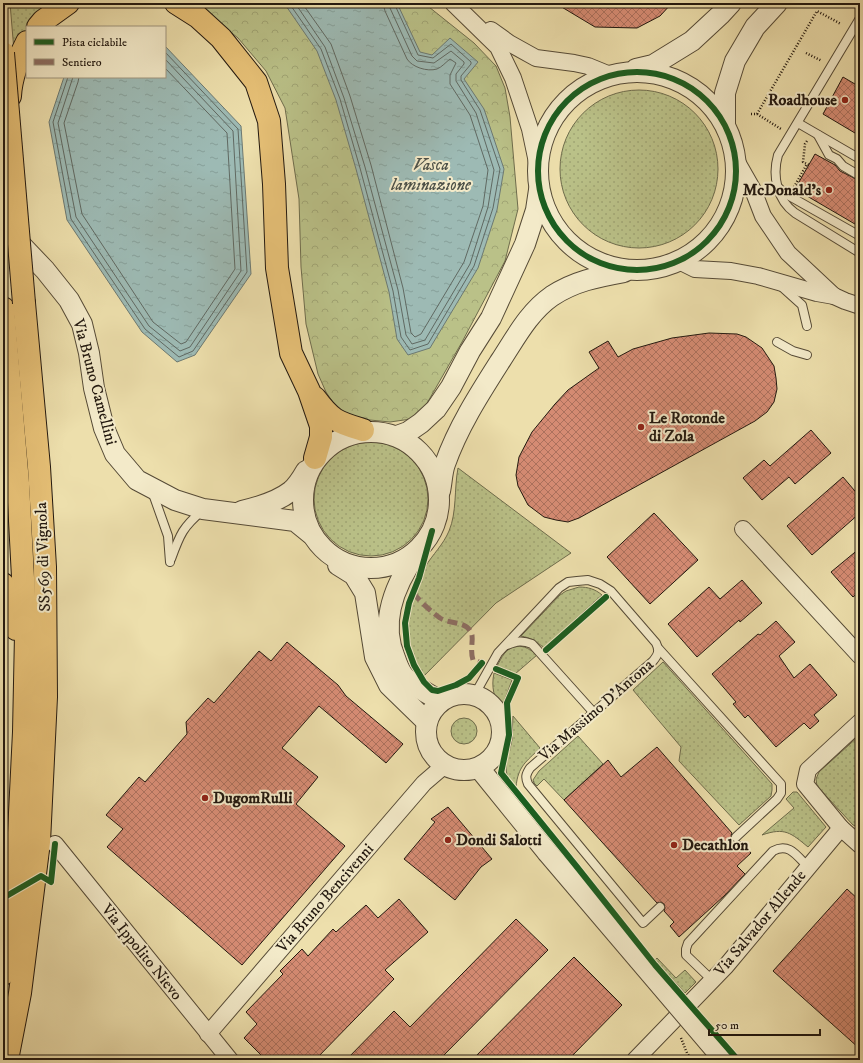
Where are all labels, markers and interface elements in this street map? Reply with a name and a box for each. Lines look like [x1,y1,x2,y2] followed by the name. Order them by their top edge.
[26,26,166,78] legend
[62,35,127,50] text: Pista ciclabile
[62,55,102,70] text: Sentiero
[768,90,837,110] place label: Roadhouse
[840,95,850,105] marker: Roadhouse
[390,154,472,196] water label: Vasca laminazione
[743,180,822,200] place label: McDonald's
[824,185,834,195] marker: McDonald's
[68,316,121,447] street label: Via Bruno Camellini
[649,408,725,446] place label: Le Rotonde di Zola
[636,422,646,432] marker: Le Rotonde di Zola
[31,502,55,612] street label: SS569 di Vignola
[534,654,658,766] street label: Via Massimo D'Antona
[213,788,292,808] place label: DugomRulli
[200,793,210,803] marker: DugomRulli
[456,830,542,850] place label: Dondi Salotti
[443,835,453,845] marker: Dondi Salotti
[682,835,749,855] place label: Decathlon
[271,839,378,957] street label: Via Bruno Bencivenni
[669,840,679,850] marker: Decathlon
[709,866,810,981] street label: Via Salvador Allende
[96,899,187,1004] street label: Via Ippolito Nievo
[709,1011,820,1037] scale bar
[715,1018,739,1033] text: 50 m

